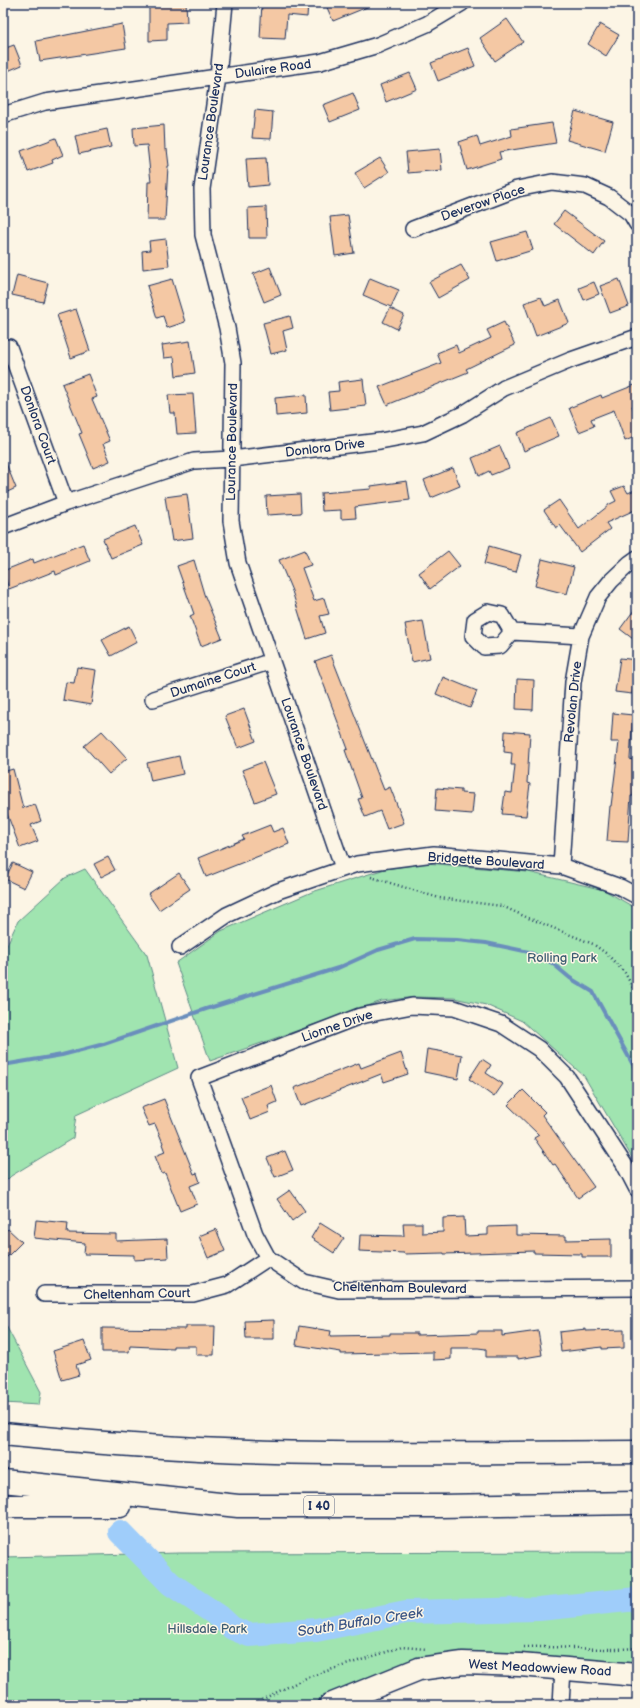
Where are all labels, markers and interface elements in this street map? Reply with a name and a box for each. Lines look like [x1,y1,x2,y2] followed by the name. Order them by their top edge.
[234,56,312,82] street label: Dulaire Road
[195,62,227,182] street label: Lourance Boulevard
[439,181,527,225] street label: Deverow Place
[223,383,241,501] street label: Lourance Boulevard
[16,384,60,466] street label: Donlora Court
[284,435,366,461] street label: Donlora Drive
[168,659,258,701] street label: Dumaine Court
[561,660,585,744] street label: Revolan Drive
[277,696,331,812] street label: Lourance Boulevard
[427,849,545,873] street label: Bridgette Boulevard
[527,950,598,966] park label: Rolling Park
[299,1006,375,1046] street label: Lionne Drive
[333,1279,467,1297] street label: Cheltenham Boulevard
[83,1285,191,1303] street label: Cheltenham Court
[304,1496,334,1516] road number: I 40
[296,1604,425,1640] water label: South Buffalo Creek
[167,1621,247,1637] park label: Hillsdale Park
[468,1656,612,1680] street label: West Meadowview Road

